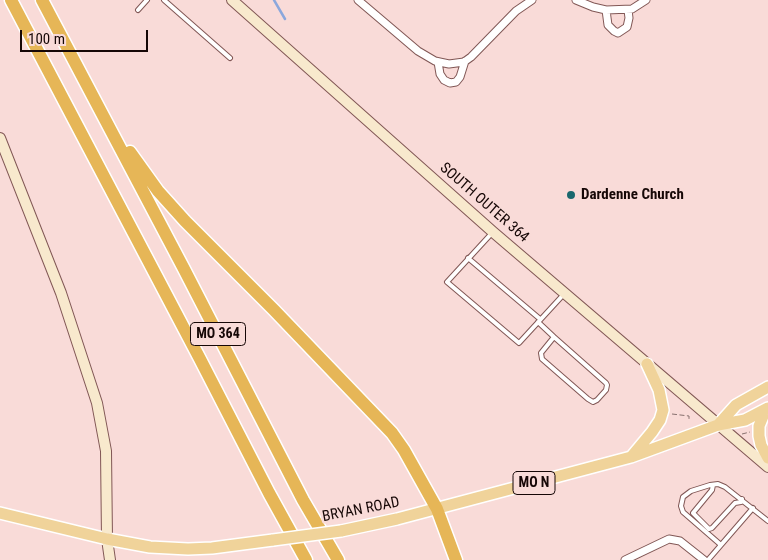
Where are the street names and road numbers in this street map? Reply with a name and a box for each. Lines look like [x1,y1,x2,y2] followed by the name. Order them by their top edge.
[436,159,532,247] street label: SOUTH OUTER 364
[190,322,246,346] road number: MO 364
[513,472,555,494] road number: MO N
[321,494,401,526] street label: BRYAN ROAD

